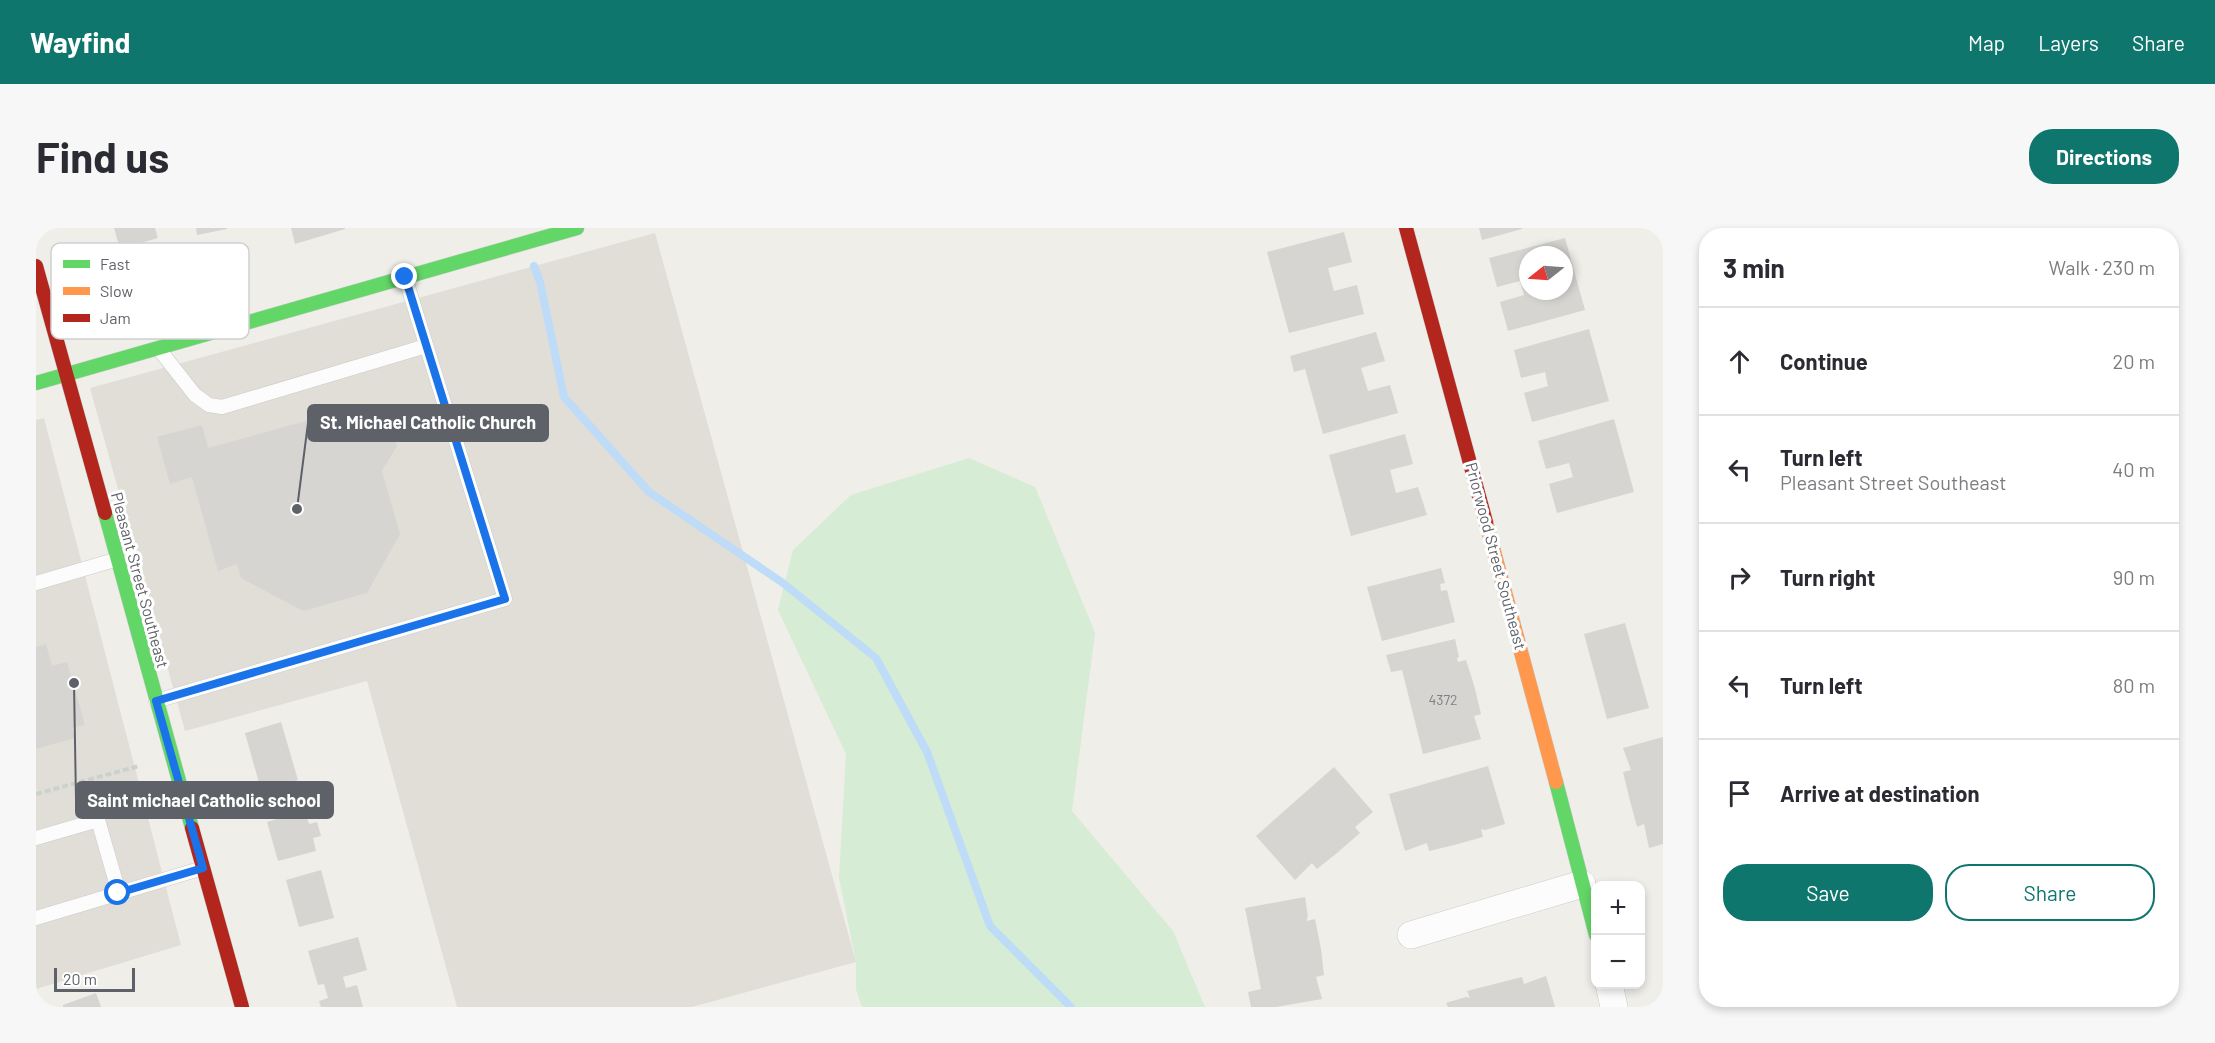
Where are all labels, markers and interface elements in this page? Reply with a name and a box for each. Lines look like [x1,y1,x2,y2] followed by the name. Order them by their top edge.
[30,25,130,59] text: Wayfind
[1968,30,2005,55] text: Map
[2038,30,2099,55] text: Layers
[2132,30,2185,55] text: Share
[2029,129,2179,184] button: Directions
[36,131,169,181] text: Find us
[51,243,249,339] legend
[1519,246,1573,300] north arrow
[1723,252,1785,283] text: 3 min
[100,254,130,273] text: Fast
[2049,255,2155,279] text: Walk · 230 m
[391,263,417,289] route end
[100,281,133,300] text: Slow
[100,308,131,327] text: Jam
[1723,345,1756,378] icon: ahead
[1780,348,1868,374] text: Continue
[2112,349,2155,373] text: 20 m
[308,405,548,441] callout: St. Michael Catholic Church
[320,411,536,433] text: St. Michael Catholic Church
[1780,444,1863,470] text: Turn left
[1723,453,1756,486] icon: left
[2112,457,2155,481] text: 40 m
[1462,460,1531,652] street label: Priorwood Street Southeast
[1780,470,2007,494] text: Pleasant Street Southeast
[108,490,173,670] street label: Pleasant Street Southeast
[1723,561,1756,594] icon: right
[1780,564,1875,590] text: Turn right
[2113,565,2155,589] text: 90 m
[1723,669,1756,702] icon: left
[1780,672,1863,698] text: Turn left
[2113,673,2155,697] text: 80 m
[1428,691,1458,708] house number: 4372
[1723,777,1756,810] icon: arrive
[1780,780,1979,806] text: Arrive at destination
[76,782,333,818] callout: Saint michael Catholic school
[87,789,321,811] text: Saint michael Catholic school
[1723,864,1933,921] button: Save
[1945,864,2155,921] button: Share
[104,879,130,905] route start
[1591,881,1645,989] map controls
[1591,881,1645,935] button: +
[1591,935,1645,989] button: −
[54,965,135,992] scale bar
[63,969,97,988] text: 20 m

